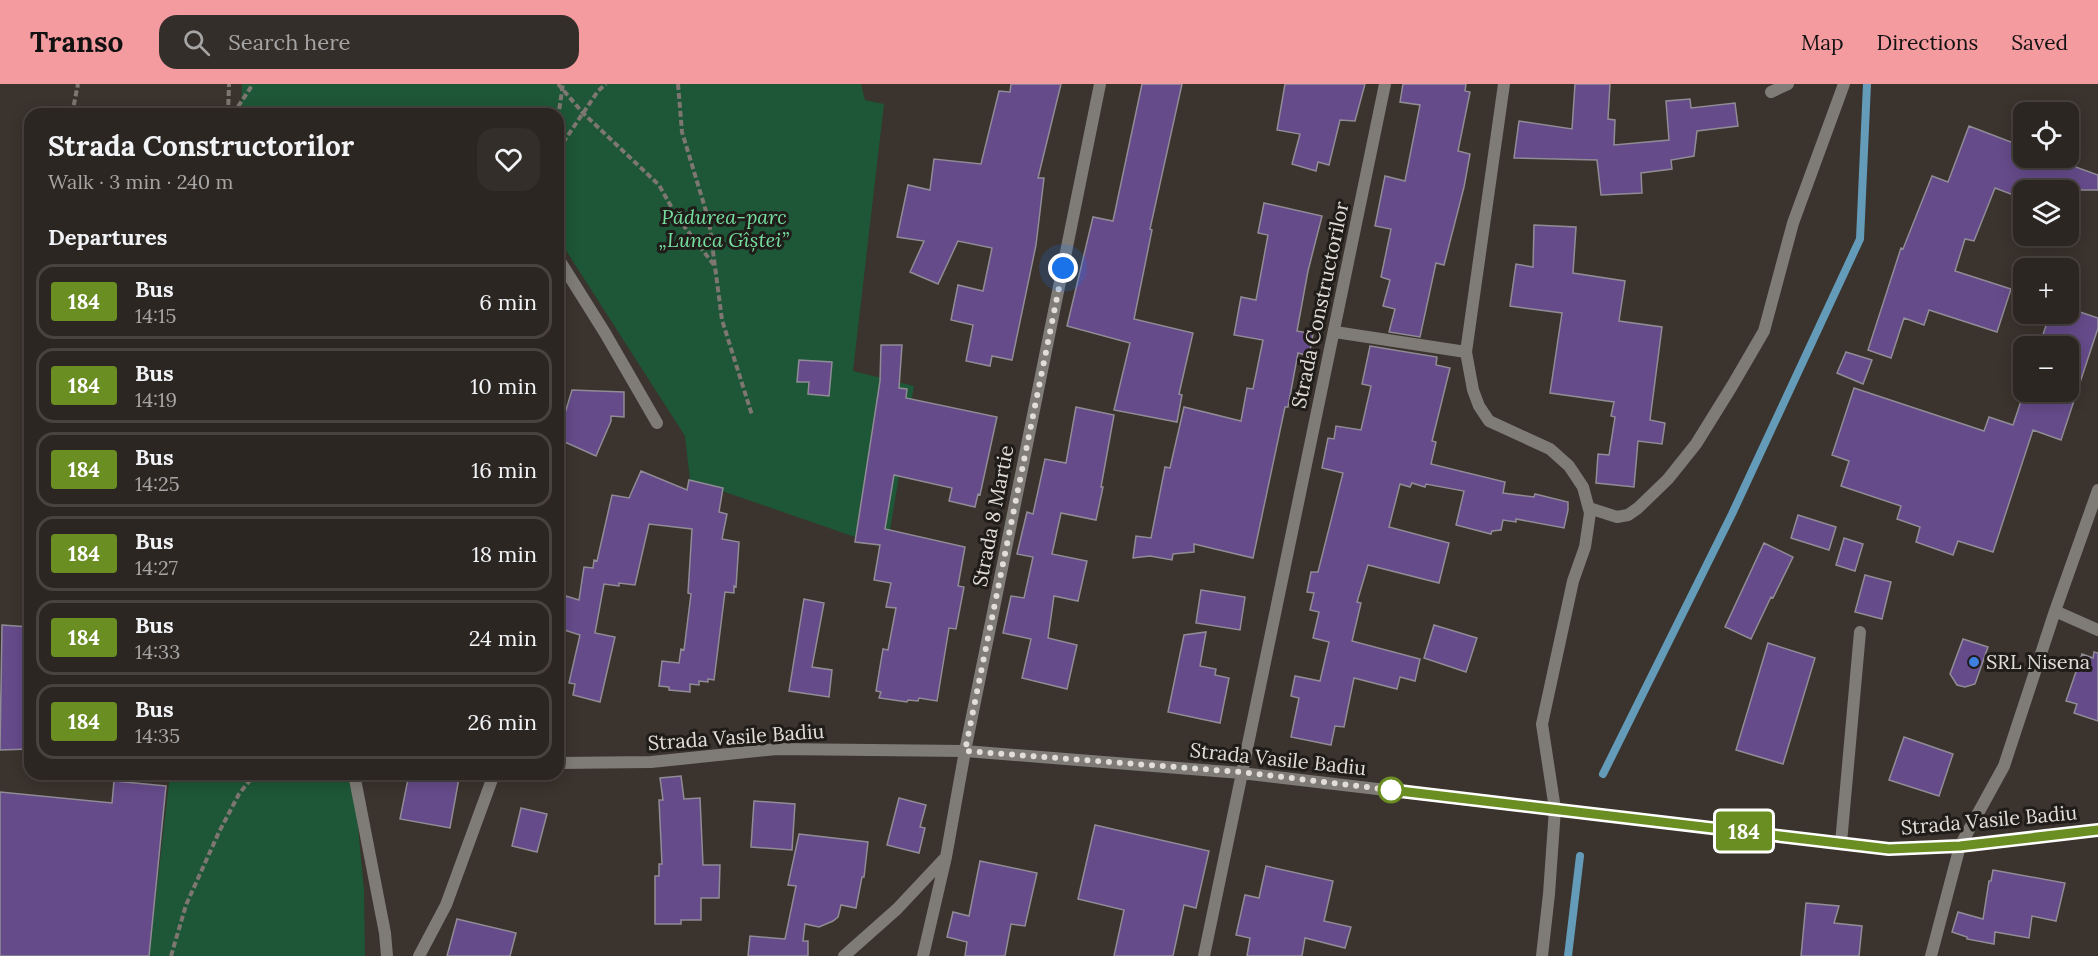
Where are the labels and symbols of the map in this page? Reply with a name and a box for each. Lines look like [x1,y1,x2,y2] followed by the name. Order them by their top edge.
[1285,199,1354,411] street label: Strada Constructorilor
[659,204,790,252] park label: Pădurea-parc „Lunca Gîștei”
[1048,253,1078,283] your location
[967,443,1019,589] street label: Strada 8 Martie
[1986,649,2090,674] place label: SRL Nisena
[1967,655,1981,669] marker: SRL Nisena
[647,718,825,755] street label: Strada Vasile Badiu
[1189,737,1367,780] street label: Strada Vasile Badiu
[1378,777,1404,803] unlabelled marker
[1900,799,2078,840] street label: Strada Vasile Badiu
[1710,812,1778,850] line badge: 184

